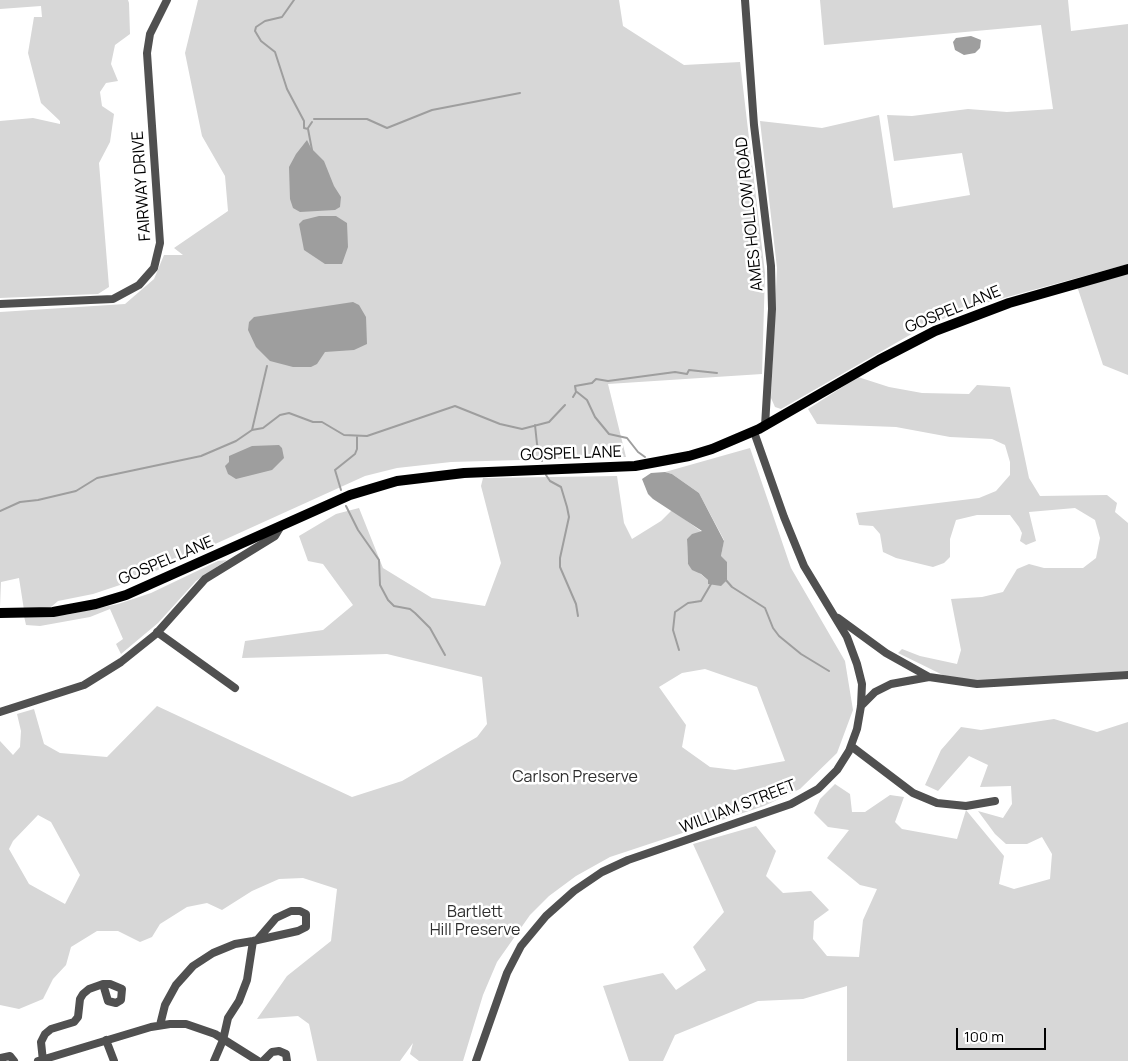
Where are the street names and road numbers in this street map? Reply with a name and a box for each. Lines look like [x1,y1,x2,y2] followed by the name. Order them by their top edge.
[129,130,155,242] street label: FAIRWAY DRIVE
[732,136,768,292] street label: AMES HOLLOW ROAD
[902,282,1004,338] street label: GOSPEL LANE
[520,443,622,465] street label: GOSPEL LANE
[116,532,216,590] street label: GOSPEL LANE
[677,776,799,838] street label: WILLIAM STREET

